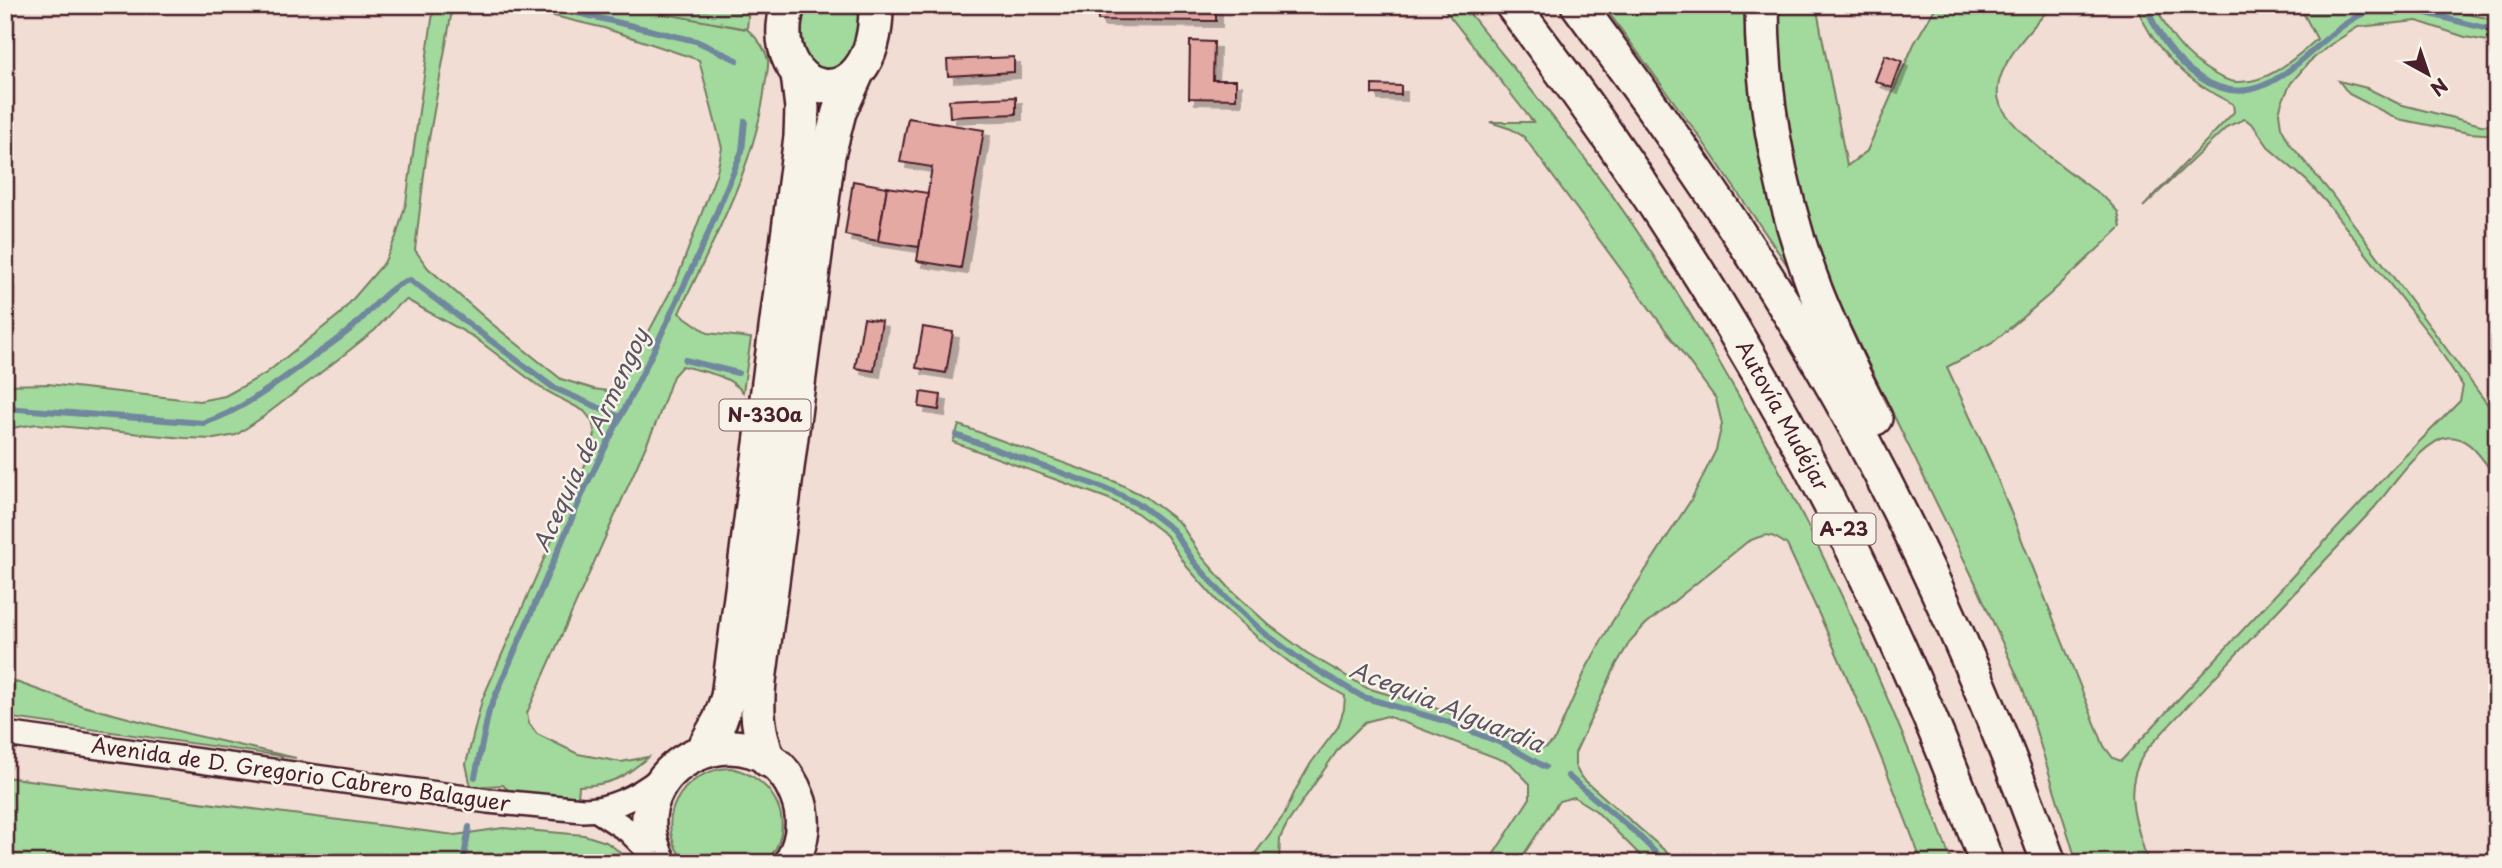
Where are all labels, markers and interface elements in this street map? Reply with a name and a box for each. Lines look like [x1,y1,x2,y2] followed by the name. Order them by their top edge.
[2394,38,2464,108] north arrow
[2425,72,2454,103] text: N
[523,320,658,557] water label: Acequia de Armengoy
[1729,334,1839,497] street label: Autovía Mudéjar
[720,400,810,430] road number: N-330a
[1812,514,1876,544] road number: A-23
[1345,651,1550,761] water label: Acequia Alguardia
[90,728,513,818] street label: Avenida de D. Gregorio Cabrero Balaguer

